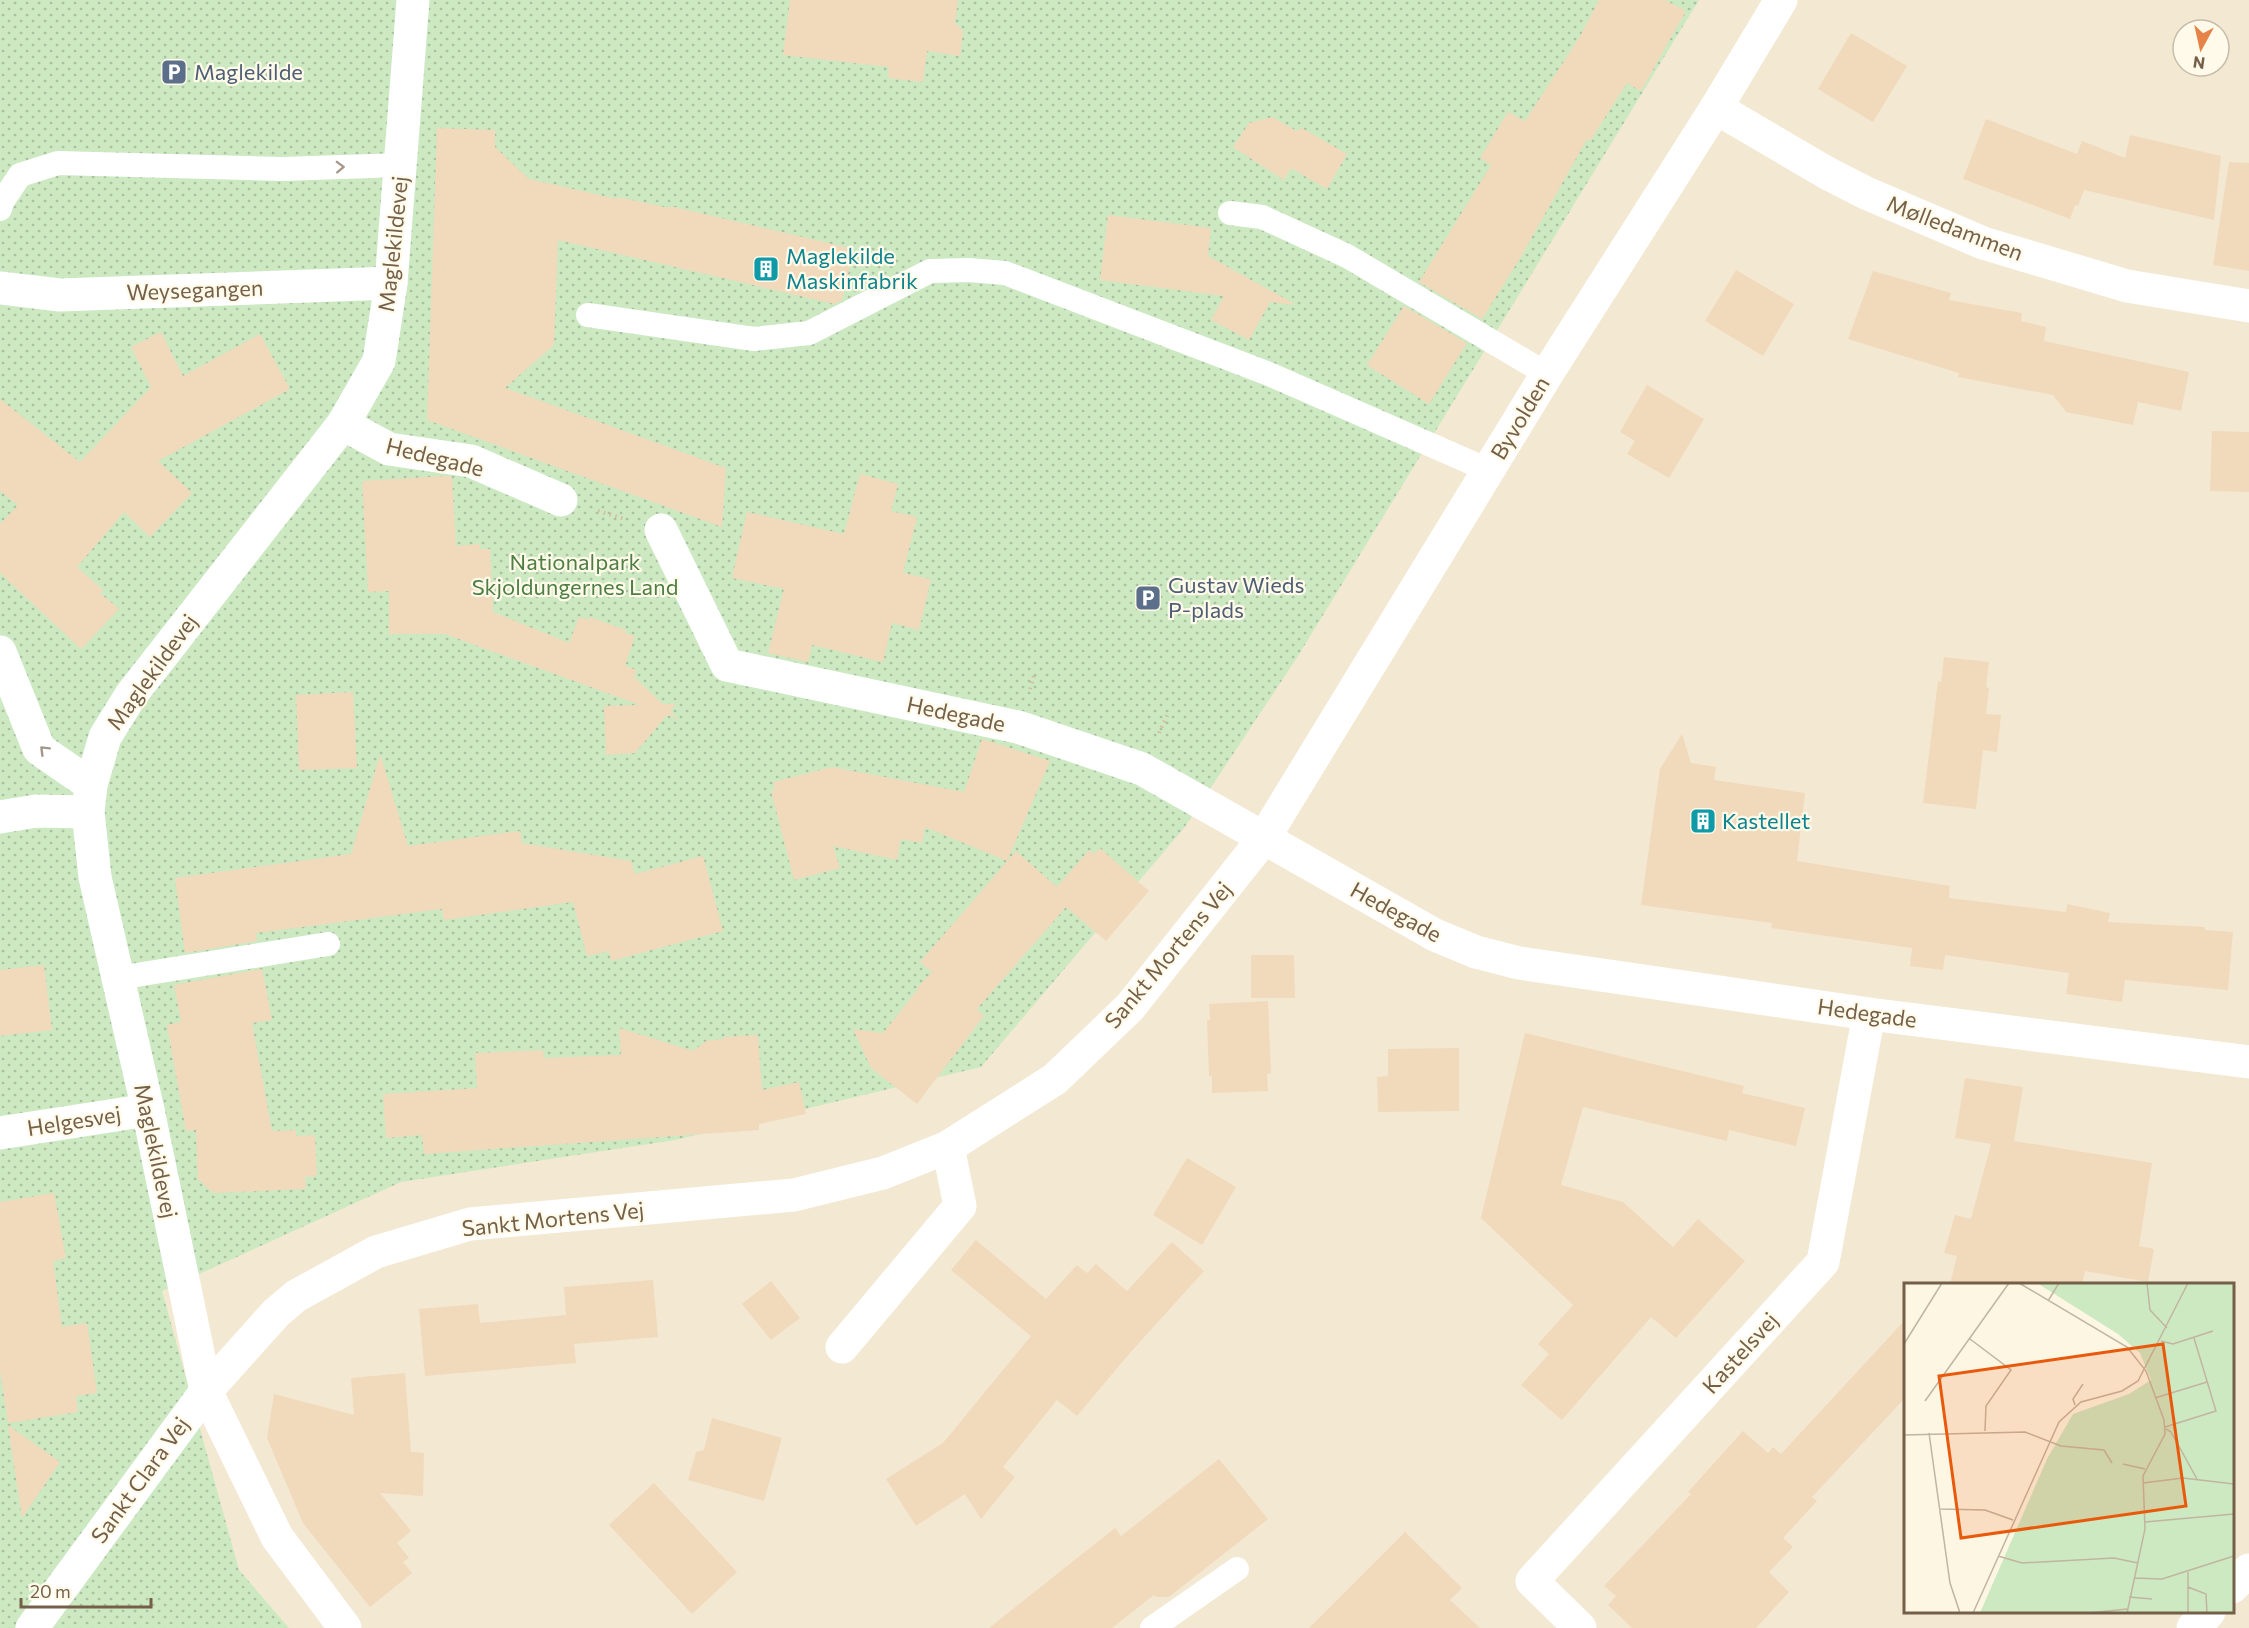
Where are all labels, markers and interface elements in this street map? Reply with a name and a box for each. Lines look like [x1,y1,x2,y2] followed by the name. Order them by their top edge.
[2171,18,2231,78] north arrow
[2192,53,2206,74] text: N
[159,57,189,87] parking icon: Maglekilde
[194,58,303,85] place label: Maglekilde
[336,160,345,173] one-way arrow
[372,175,413,313] street label: Maglekildevej
[1883,189,2027,266] street label: Mølledammen
[786,242,918,294] place label: Maglekilde Maskinfabrik
[751,254,781,284] building icon: Maglekilde Maskinfabrik
[126,274,264,305] street label: Weysegangen
[1484,371,1555,464] street label: Byvolden
[383,431,487,482] street label: Hedegade
[472,548,678,600] park label: Nationalpark Skjoldungernes Land
[1168,571,1305,623] place label: Gustav Wieds P-plads
[1133,583,1163,613] parking icon: Gustav Wieds P-plads
[100,608,203,735] street label: Maglekildevej
[904,690,1008,737] street label: Hedegade
[40,746,51,757] one-way arrow
[1688,806,1718,836] building icon: Kastellet
[1722,807,1810,834] place label: Kastellet
[1098,876,1237,1034] street label: Sankt Mortens Vej
[1346,876,1447,948] street label: Hedegade
[1816,992,1918,1033] street label: Hedegade
[129,1081,184,1221] street label: Maglekildevej
[25,1100,123,1141] street label: Helgesvej
[460,1196,645,1242] street label: Sankt Mortens Vej
[1904,1283,2234,1613] inset map
[1696,1306,1783,1399] street label: Kastelsvej
[85,1411,194,1548] street label: Sankt Clara Vej
[21,1571,152,1609] scale bar
[30,1580,71,1602] text: 20 m

